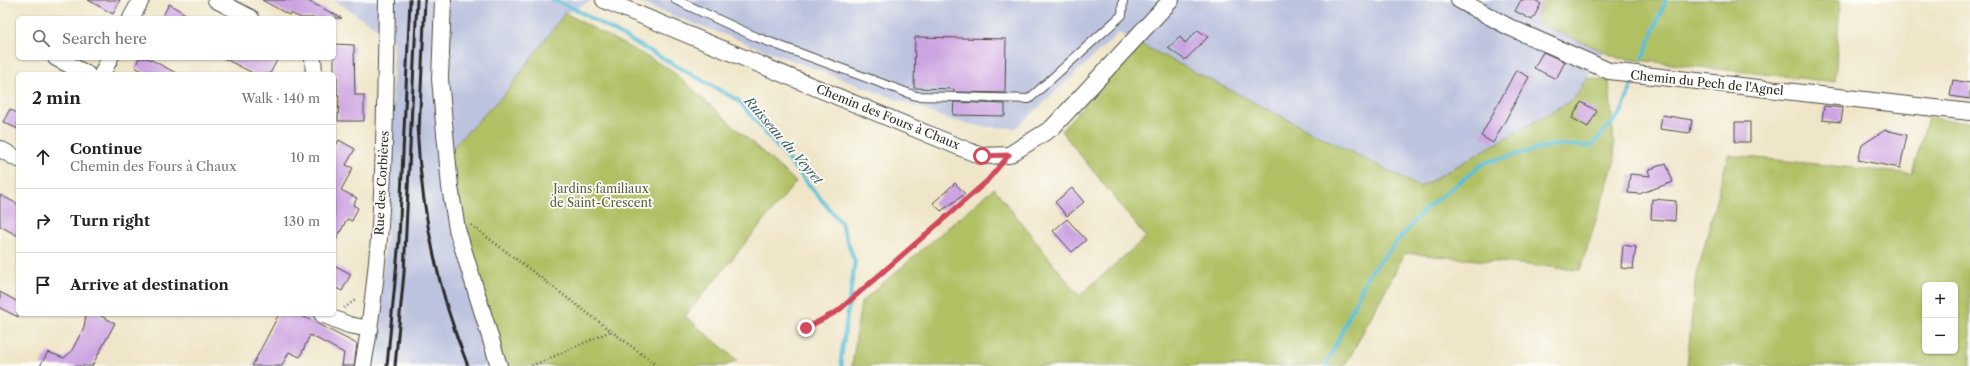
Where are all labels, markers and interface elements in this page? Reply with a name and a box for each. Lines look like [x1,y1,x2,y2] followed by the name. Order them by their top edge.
[16,16,336,60] search box
[30,27,52,49] icon: search
[62,29,147,48] text: Search here
[1630,67,1785,98] street label: Chemin du Pech de l'Agnel
[814,81,962,152] street label: Chemin des Fours à Chaux
[32,88,81,108] text: 2 min
[242,90,320,106] text: Walk · 140 m
[741,92,827,188] water label: Ruisseau du Veyret
[371,130,392,236] street label: Rue des Corbières
[70,139,142,158] text: Continue
[32,146,54,168] icon: ahead
[973,147,991,165] route start
[291,149,320,165] text: 10 m
[70,158,237,174] text: Chemin des Fours à Chaux
[550,181,653,210] park label: Jardins familiaux de Saint-Crescent
[32,210,54,232] icon: right
[70,211,150,230] text: Turn right
[284,213,320,229] text: 130 m
[32,274,54,296] icon: arrive
[70,275,229,294] text: Arrive at destination
[1922,282,1958,354] map controls
[1922,282,1958,318] button: +
[1922,318,1958,354] button: −
[797,319,815,337] route end

